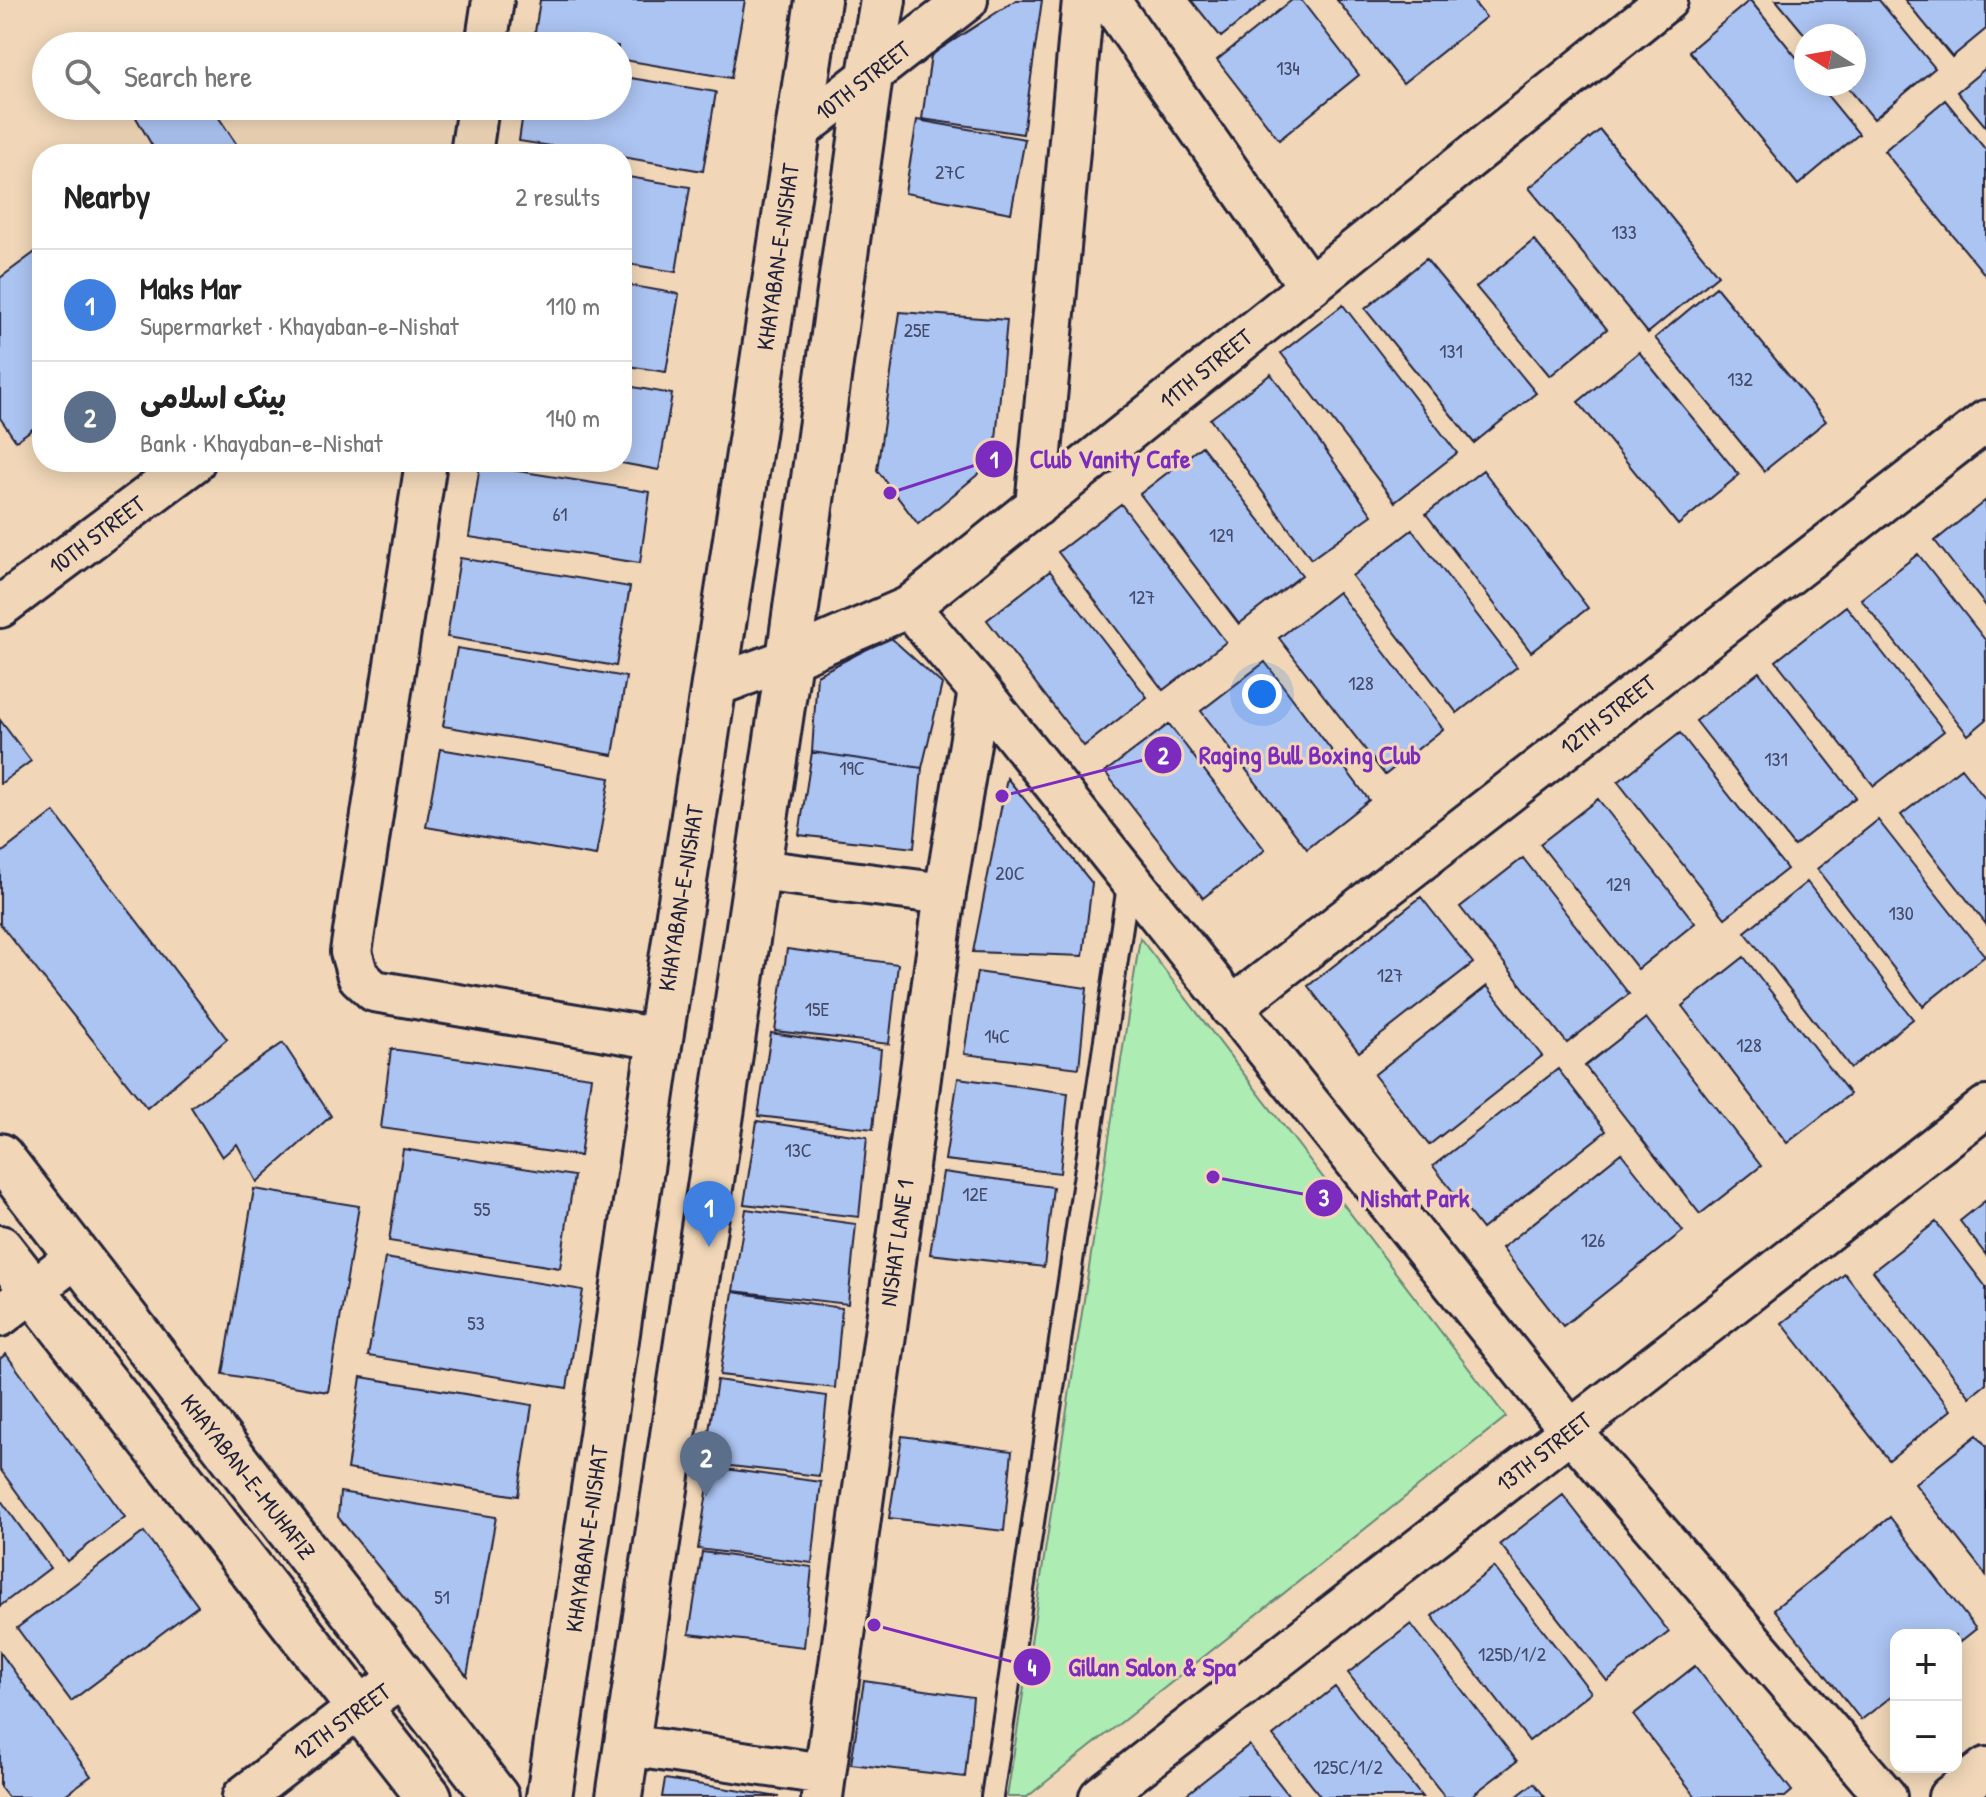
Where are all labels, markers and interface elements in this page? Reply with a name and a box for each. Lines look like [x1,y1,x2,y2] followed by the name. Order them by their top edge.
[1794,24,1866,96] north arrow
[32,32,632,120] search box
[808,32,917,128] street label: 10TH STREET
[60,54,104,98] icon: search
[1276,54,1300,81] house number: 134
[124,56,252,96] text: Search here
[935,158,965,185] house number: 27C
[748,161,806,352] street label: KHAYABAN-E-NISHAT
[64,173,150,219] text: Nearby
[515,179,600,214] text: 2 results
[1611,218,1637,245] house number: 133
[140,268,242,308] text: Maks Mar
[85,288,95,323] text: 1
[546,288,600,323] text: 110 m
[140,308,459,343] text: Supermarket · Khayaban-e-Nishat
[904,316,930,343] house number: 25E
[1152,320,1259,416] street label: 11TH STREET
[1439,337,1463,364] house number: 131
[1727,365,1753,392] house number: 132
[140,377,286,417] text: بینک اسلامی
[84,400,96,435] text: 2
[546,400,600,435] text: 140 m
[140,425,383,460] text: Bank · Khayaban-e-Nishat
[974,434,1207,484] callout: Club Vanity Cafe
[1030,441,1191,477] text: Club Vanity Cafe
[990,443,999,475] text: 1
[42,487,152,581] street label: 10TH STREET
[552,500,568,527] house number: 61
[1209,521,1233,548] house number: 129
[1129,583,1155,610] house number: 127
[1553,666,1663,762] street label: 12TH STREET
[1348,669,1374,696] house number: 128
[1242,674,1282,714] your location
[1143,730,1437,780] callout: Raging Bull Boxing Club
[1199,737,1421,773] text: Raging Bull Boxing Club
[1157,739,1169,771] text: 2
[1764,745,1788,772] house number: 131
[839,754,865,781] house number: 19C
[649,802,711,993] street label: KHAYABAN-E-NISHAT
[995,859,1025,886] house number: 20C
[1606,870,1630,897] house number: 129
[1888,899,1914,926] house number: 130
[1377,961,1403,988] house number: 127
[805,995,829,1022] house number: 15E
[984,1022,1010,1049] house number: 14C
[1736,1031,1762,1058] house number: 128
[784,1136,812,1163] house number: 13C
[1304,1173,1486,1223] callout: Nishat Park
[871,1178,921,1308] street label: NISHAT LANE 1
[962,1180,988,1207] house number: 12E
[1360,1180,1470,1215] text: Nishat Park
[683,1181,735,1247] pin: 1
[1319,1181,1330,1213] text: 3
[474,1195,491,1222] house number: 55
[1581,1226,1605,1253] house number: 126
[467,1309,485,1336] house number: 53
[174,1387,323,1566] street label: KHAYABAN-E-MUHAFIZ
[1489,1403,1598,1499] street label: 13TH STREET
[680,1431,732,1497] pin: 2
[557,1443,615,1634] street label: KHAYABAN-E-NISHAT
[434,1583,450,1610] house number: 51
[1890,1629,1962,1773] map controls
[1890,1629,1962,1701] button: +
[1478,1640,1547,1667] house number: 125D/1/2
[1012,1642,1252,1692] callout: Gillan Salon & Spa
[1068,1649,1237,1685] text: Gillan Salon & Spa
[1028,1651,1037,1683] text: 4
[286,1674,397,1768] street label: 12TH STREET
[1890,1701,1962,1773] button: −
[1313,1753,1383,1780] house number: 125C/1/2

